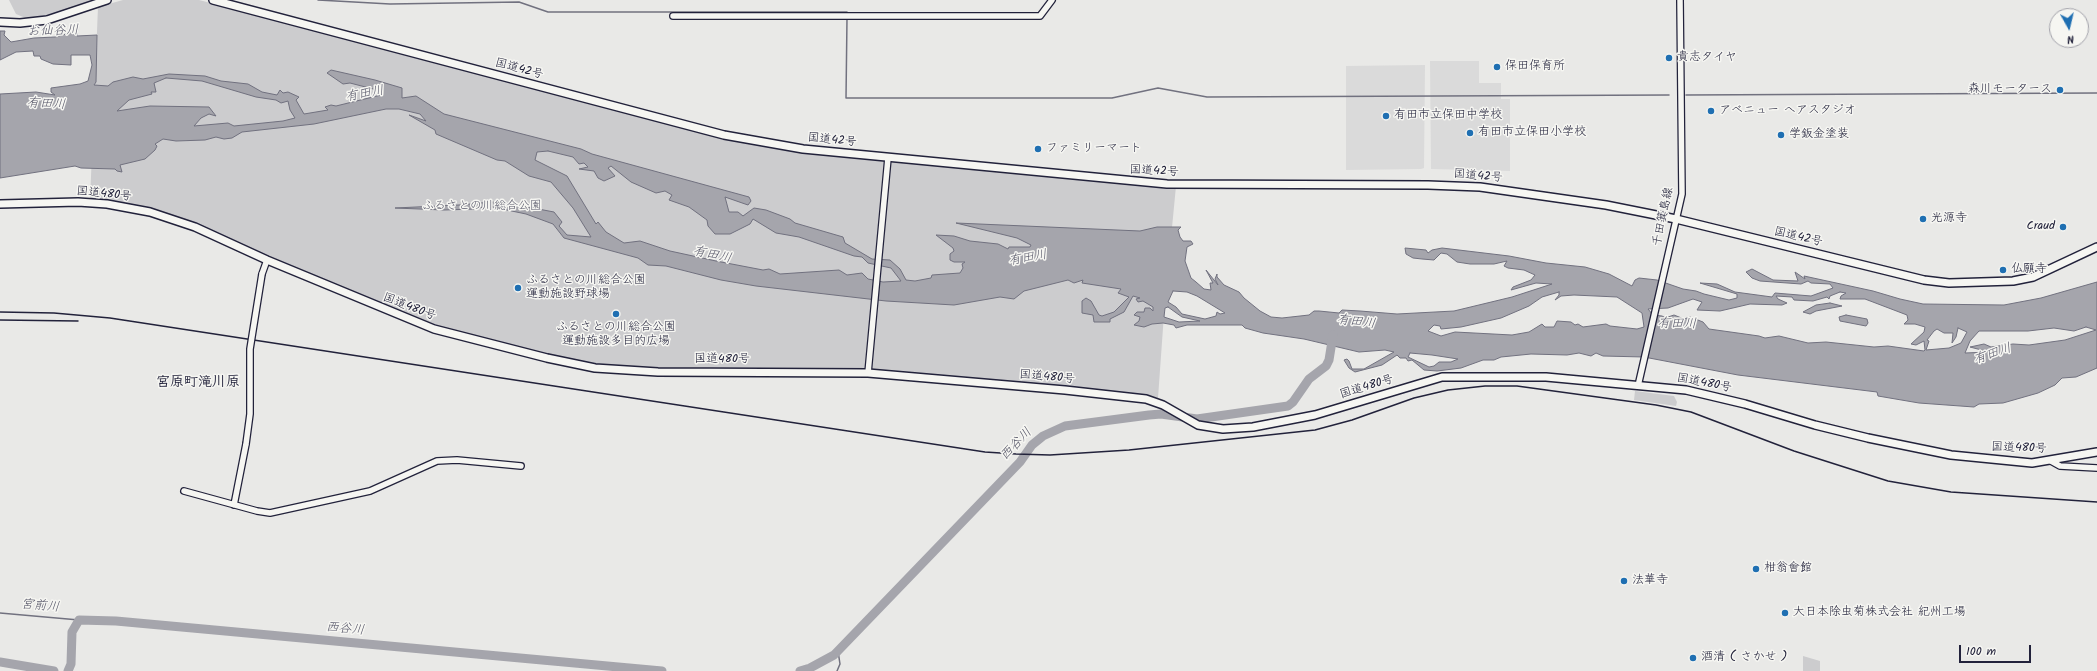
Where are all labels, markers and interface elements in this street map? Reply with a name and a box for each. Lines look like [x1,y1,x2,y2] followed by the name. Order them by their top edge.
[2049,8,2089,48] north arrow
[27,23,79,41] water label: お仙谷川
[2066,29,2075,48] text: N
[1677,51,1737,65] place label: 貴志タイヤ
[1664,53,1674,63] marker: 貴志タイヤ
[493,57,545,83] street label: 国道42号
[1505,60,1565,74] place label: 保田保育所
[1492,62,1502,72] marker: 保田保育所
[1968,83,2052,97] place label: 森川モータース
[344,84,386,106] water label: 有田川
[2055,85,2065,95] marker: 森川モータース
[26,96,66,114] water label: 有田川
[1719,104,1856,118] place label: アベニュー ヘアスタジオ
[1706,106,1716,116] marker: アベニュー ヘアスタジオ
[1394,109,1502,123] place label: 有田市立保田中学校
[1381,111,1391,121] marker: 有田市立保田中学校
[1478,126,1586,140] place label: 有田市立保田小学校
[1465,128,1475,138] marker: 有田市立保田小学校
[1789,128,1849,142] place label: 学鈑金塗装
[1776,130,1786,140] marker: 学鈑金塗装
[807,131,857,151] street label: 国道42号
[1046,142,1142,156] place label: ファミリーマート
[1033,144,1043,154] marker: ファミリーマート
[1129,164,1179,180] street label: 国道42号
[1453,168,1503,186] street label: 国道42号
[75,185,133,205] street label: 国道480号
[1651,186,1677,248] street label: 千田箕島線
[422,200,542,214] park label: ふるさとの川総合公園
[1931,212,1967,226] place label: 光源寺
[1918,214,1928,224] marker: 光源寺
[2026,220,2055,234] place label: Craud
[2058,222,2068,232] marker: Craud
[1772,225,1824,251] street label: 国道42号
[691,244,733,268] water label: 有田川
[1007,248,1049,270] water label: 有田川
[2011,263,2047,277] place label: 仏願寺
[1998,265,2008,275] marker: 仏願寺
[526,274,646,302] place label: ふるさとの川総合公園 運動施設野球場
[513,283,523,293] marker: ふるさとの川総合公園 運動施設野球場
[380,291,438,325] street label: 国道480号
[611,309,621,319] marker: ふるさとの川総合公園 運動施設多目的広場
[1336,313,1376,333] water label: 有田川
[1657,317,1697,333] water label: 有田川
[556,321,676,349] place label: ふるさとの川総合公園 運動施設多目的広場
[1972,341,2014,369] water label: 有田川
[694,353,750,367] street label: 国道480号
[1019,368,1075,388] street label: 国道480号
[1675,372,1733,396] street label: 国道480号
[1338,373,1396,403] street label: 国道480号
[156,376,240,392] district label: 宮原町滝川原
[998,426,1036,464] water label: 西谷川
[1991,441,2047,457] street label: 国道480号
[1764,562,1812,576] place label: 柑翁會館
[1751,564,1761,574] marker: 柑翁會館
[1632,574,1668,588] place label: 法華寺
[1619,576,1629,586] marker: 法華寺
[20,598,60,616] water label: 宮前川
[1793,606,1966,620] place label: 大日本除虫菊株式会社 紀州工場
[1780,608,1790,618] marker: 大日本除虫菊株式会社 紀州工場
[325,621,365,639] water label: 西谷川
[1961,637,2033,663] scale bar
[1966,642,1996,661] text: 100 m
[1701,651,1787,665] place label: 酒清 ( さかせ )
[1688,653,1698,663] marker: 酒清 ( さかせ )

